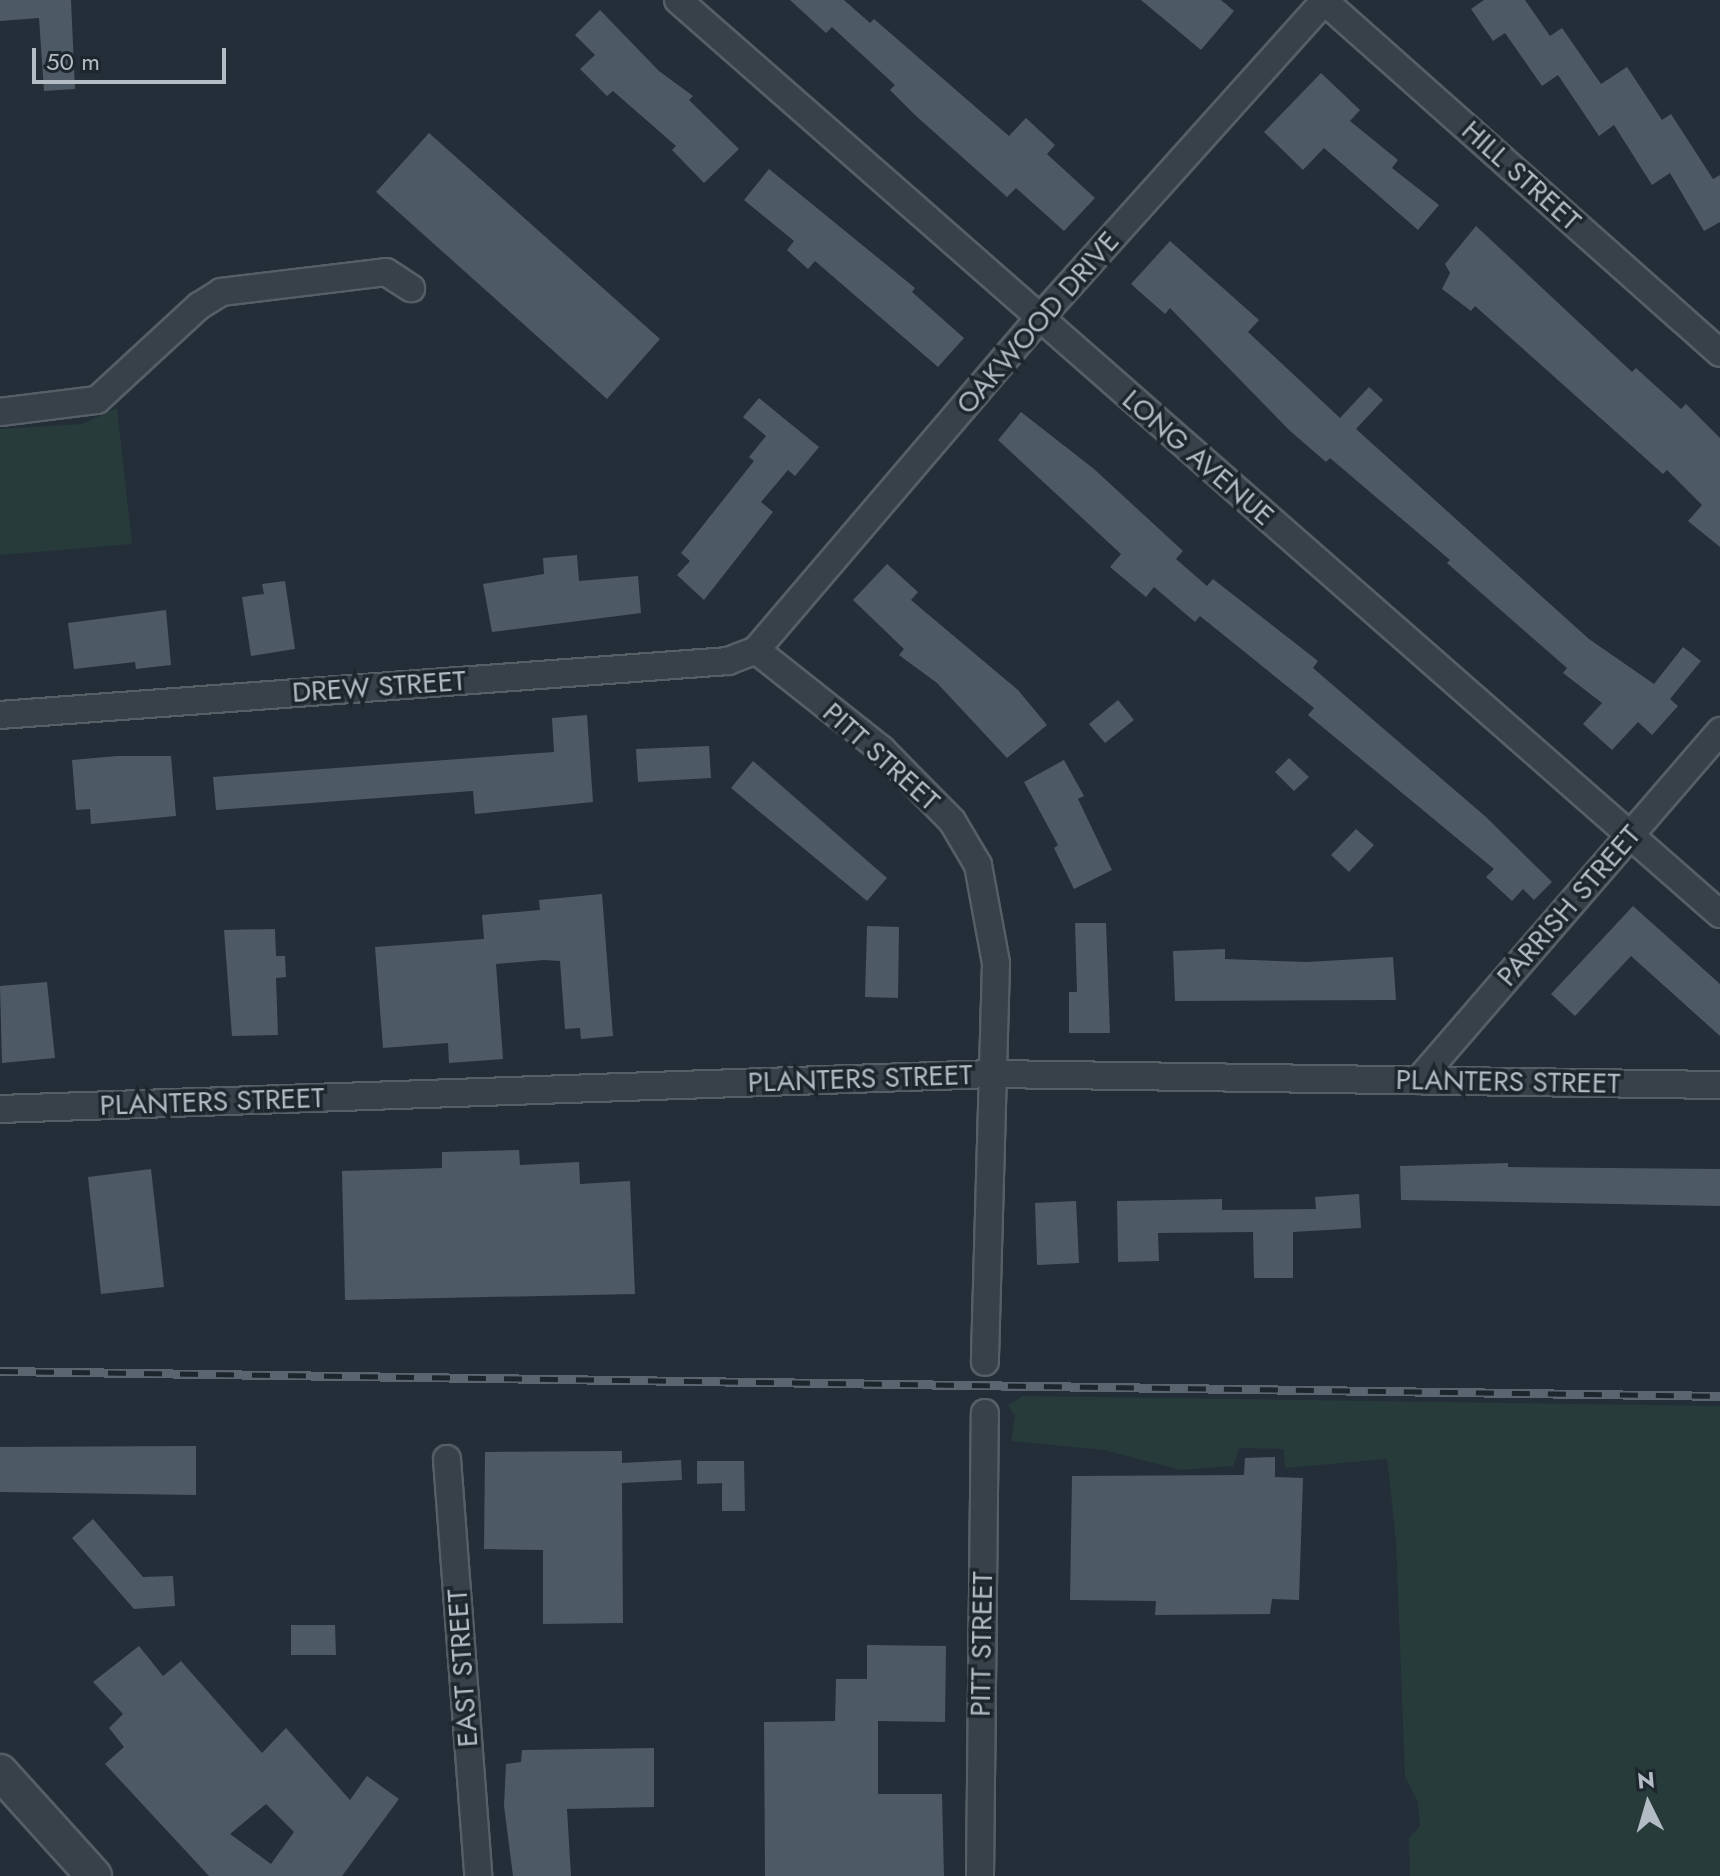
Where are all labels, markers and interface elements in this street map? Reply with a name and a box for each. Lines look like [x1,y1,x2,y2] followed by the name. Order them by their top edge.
[36,32,230,82] scale bar
[46,44,100,79] text: 50 m
[1455,114,1587,238] street label: HILL STREET
[950,225,1126,421] street label: OAKWOOD DRIVE
[1115,383,1281,533] street label: LONG AVENUE
[291,664,467,710] street label: DREW STREET
[816,696,946,818] street label: PITT STREET
[1490,819,1648,993] street label: PARRISH STREET
[747,1058,973,1100] street label: PLANTERS STREET
[1395,1063,1621,1101] street label: PLANTERS STREET
[99,1081,325,1123] street label: PLANTERS STREET
[964,1571,1000,1717] street label: PITT STREET
[441,1588,485,1748] street label: EAST STREET
[1636,1763,1656,1797] text: N
[1608,1764,1688,1844] north arrow

